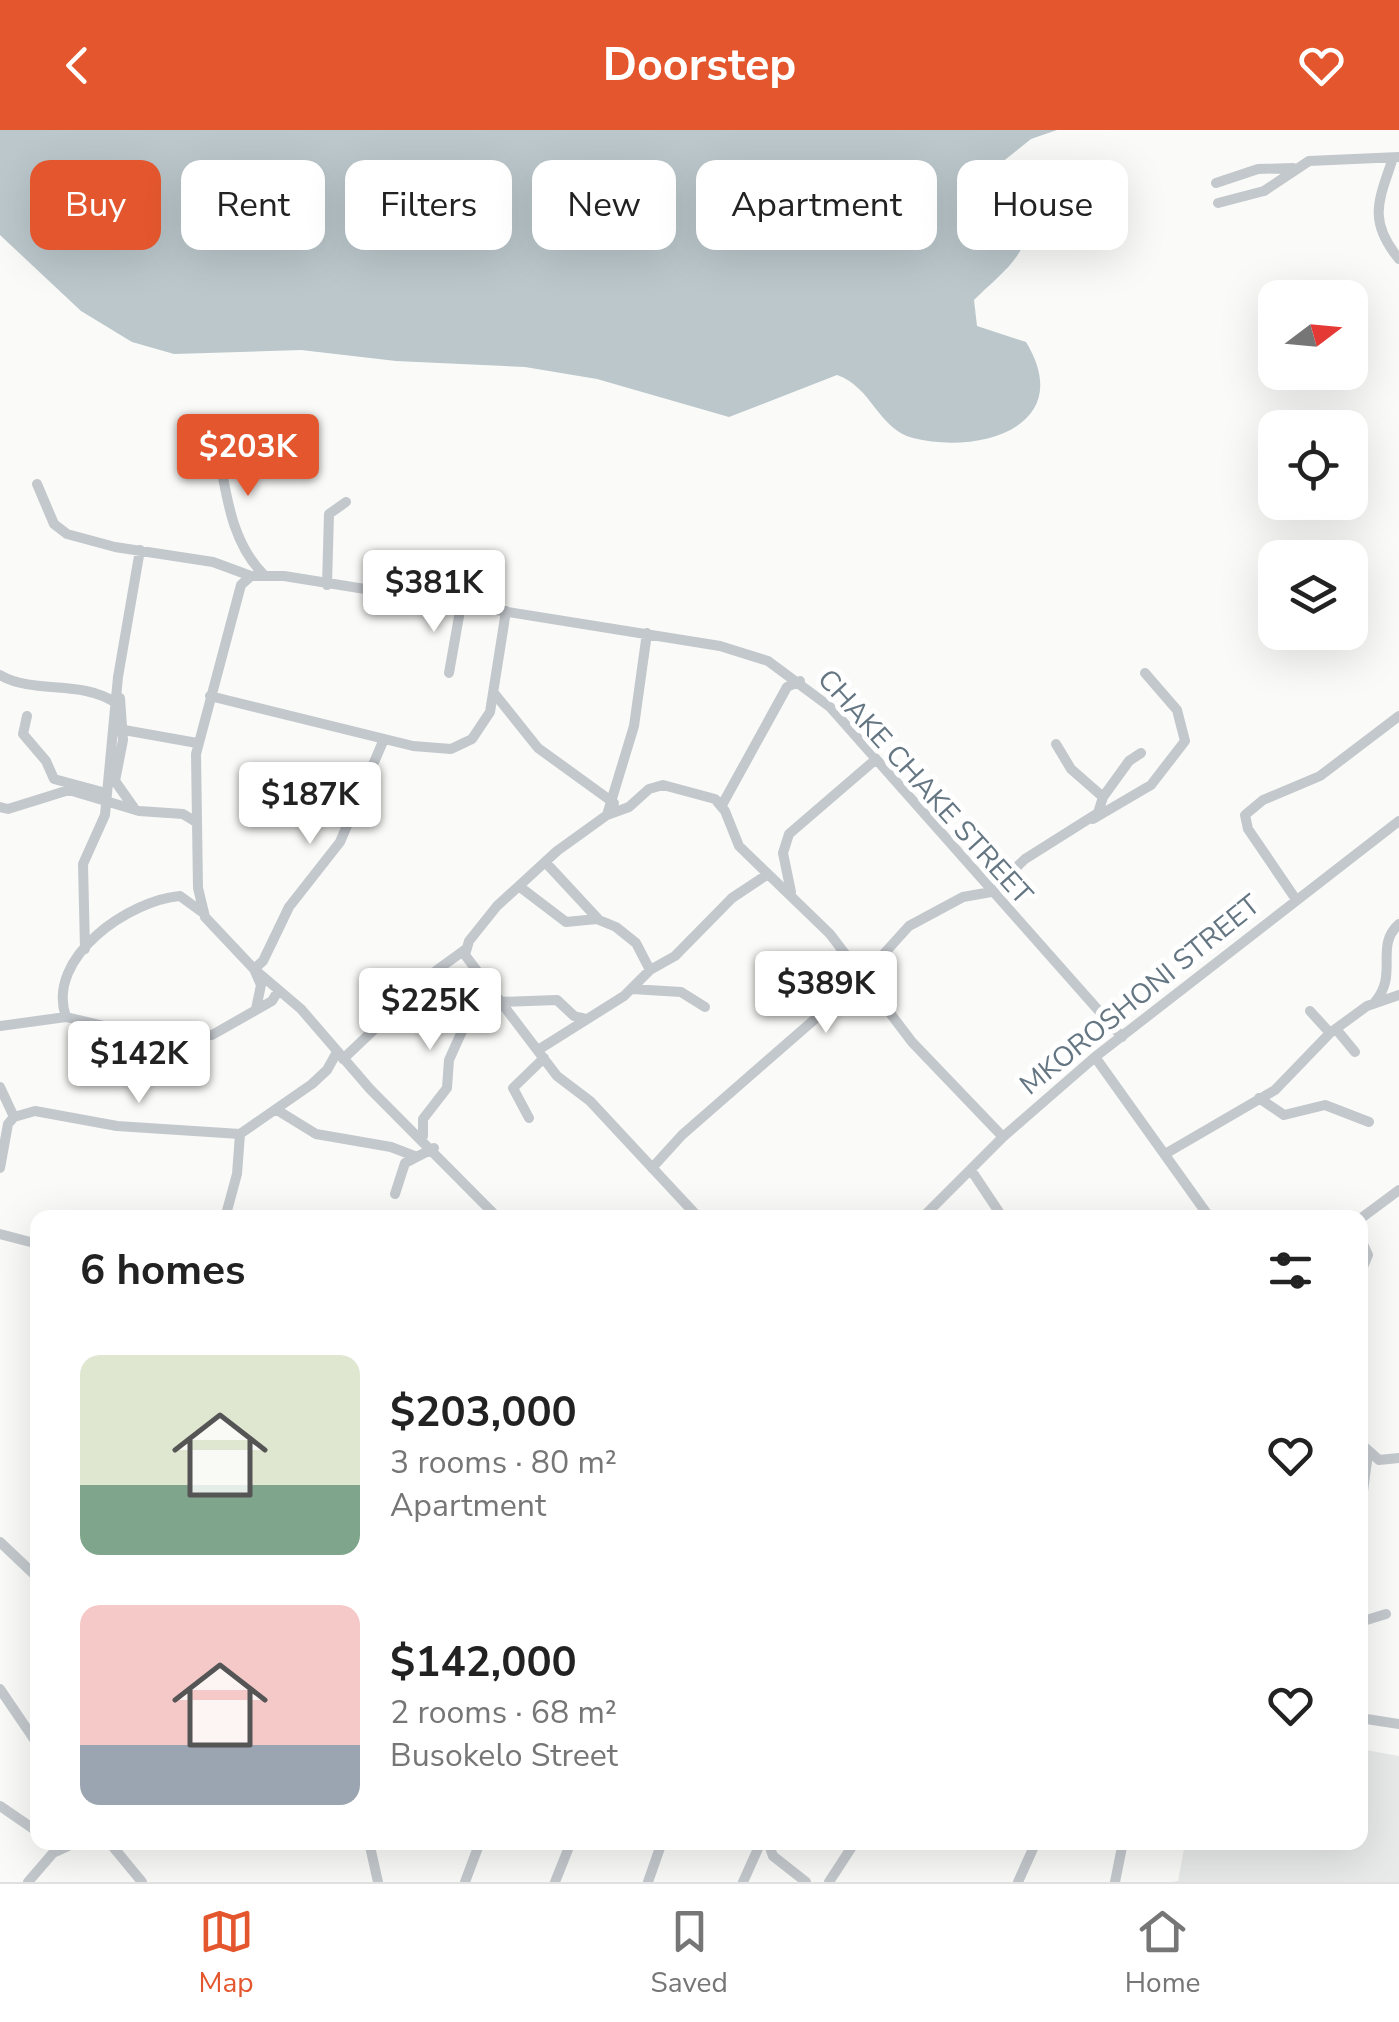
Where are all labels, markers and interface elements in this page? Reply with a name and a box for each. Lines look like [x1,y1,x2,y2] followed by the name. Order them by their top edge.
[603,35,796,96] text: Doorstep
[50,38,105,93] icon: back
[1294,38,1349,93] icon: heart
[30,160,161,250] chip: Buy
[181,160,325,250] chip: Rent
[345,160,512,250] chip: Filters
[532,160,676,250] chip: New
[696,160,937,250] chip: Apartment
[957,160,1128,250] chip: House
[1258,280,1368,390] north arrow
[1258,280,1368,650] map controls
[1258,410,1368,520] button: locate
[178,414,318,499] pin: $203K
[199,425,297,468] text: $203K
[1258,540,1368,650] button: layers
[364,550,504,635] pin: $381K
[385,561,483,604] text: $381K
[809,661,1041,913] street label: CHAKE CHAKE STREET
[240,762,380,847] pin: $187K
[261,773,359,816] text: $187K
[1012,886,1268,1104] street label: MKOROSHONI STREET
[756,951,896,1036] pin: $389K
[777,962,875,1005] text: $389K
[360,968,500,1053] pin: $225K
[381,979,479,1022] text: $225K
[69,1021,209,1106] pin: $142K
[90,1032,188,1075] text: $142K
[80,1242,245,1299] text: 6 homes
[1263,1243,1318,1298] icon: filters
[390,1384,577,1441] text: $203,000
[160,1395,280,1515] icon: home
[1263,1428,1318,1483] icon: heart
[390,1441,617,1484] text: 3 rooms · 80 m²
[390,1484,546,1527] text: Apartment
[390,1634,577,1691] text: $142,000
[160,1645,280,1765] icon: home
[1263,1678,1318,1733] icon: heart
[390,1691,617,1734] text: 2 rooms · 68 m²
[390,1734,618,1777] text: Busokelo Street
[198,1904,254,2002] tab: Map
[650,1904,728,2002] tab: Saved
[1125,1904,1201,2002] tab: Home

